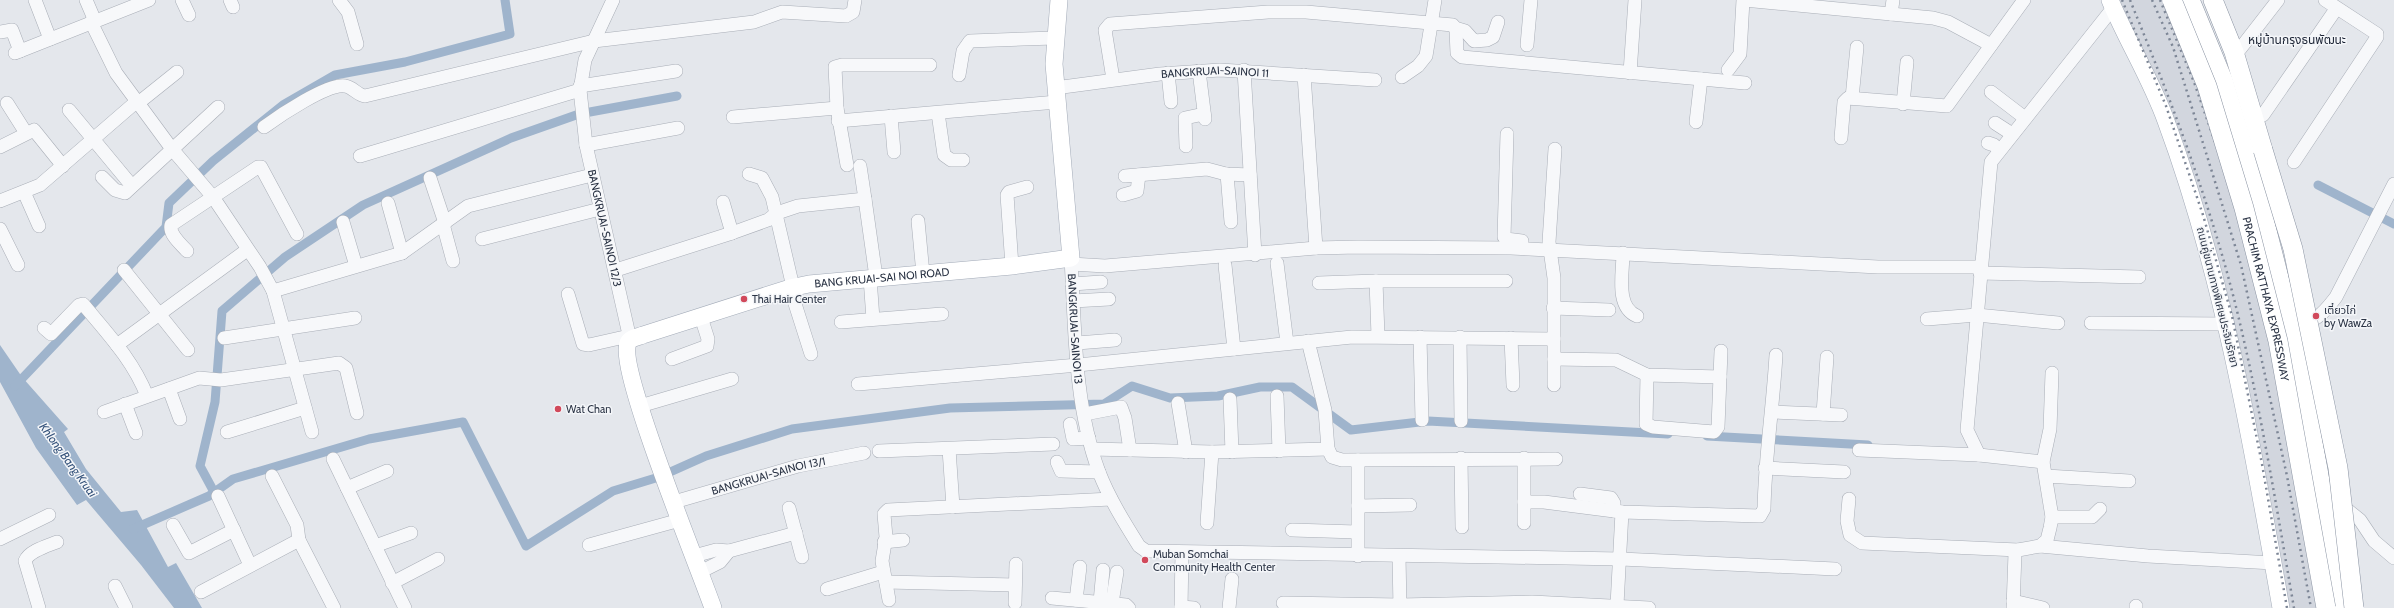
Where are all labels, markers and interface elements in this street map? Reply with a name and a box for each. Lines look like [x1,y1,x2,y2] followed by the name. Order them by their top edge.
[2248,32,2346,47] district label: หมู่บ้านกรุงธนพัฒนะ
[1161,63,1269,81] street label: BANGKRUAI-SAINOI 11
[585,168,625,288] street label: BANGKRUAI-SAINOI 12/3
[2240,215,2292,383] street label: PRACHIM RATTHAYA EXPRESSWAY
[2194,225,2242,369] street label: ถนนคู่ขนานทางพิเศษประจิมรัถยา
[814,265,950,290] street label: BANG KRUAI-SAI NOI ROAD
[1065,273,1086,385] street label: BANGKRUAI-SAINOI 13
[752,292,827,306] place label: Thai Hair Center
[739,294,749,304] marker: Thai Hair Center
[2324,302,2373,330] place label: เตี๋ยวไก่ by WawZa
[2311,311,2321,321] marker: เตี๋ยวไก่ by WawZa
[566,402,612,416] place label: Wat Chan
[553,404,563,414] marker: Wat Chan
[36,420,101,500] water label: Khlong Bang Kruai
[710,454,827,498] street label: BANGKRUAI-SAINOI 13/1
[1153,547,1276,574] place label: Muban Somchai Community Health Center
[1140,555,1150,565] marker: Muban Somchai Community Health Center

